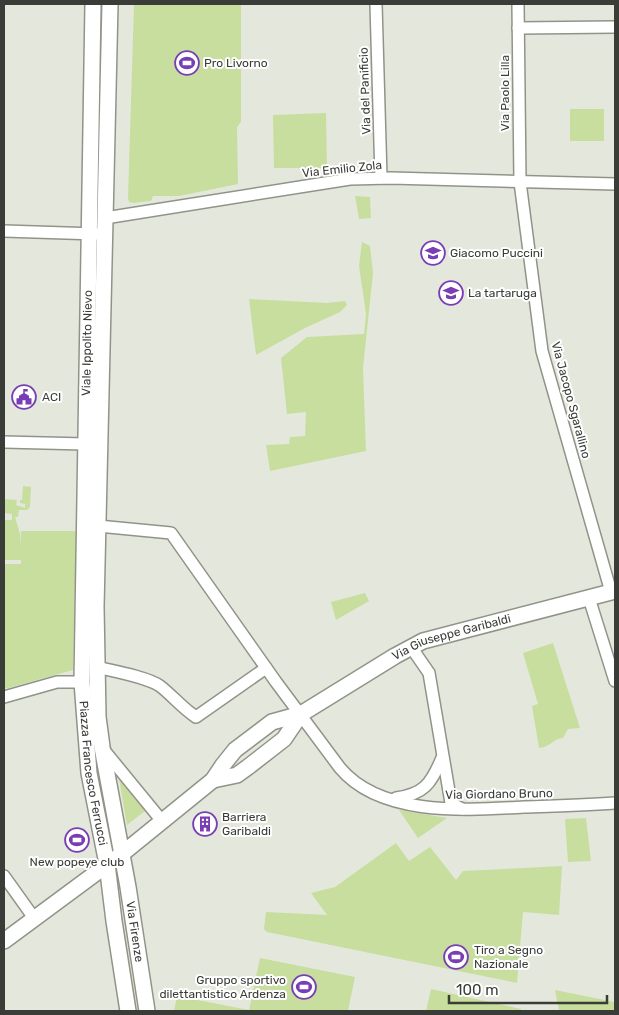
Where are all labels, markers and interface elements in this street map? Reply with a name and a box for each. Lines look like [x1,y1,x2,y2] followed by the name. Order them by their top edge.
[356,47,374,135] street label: Via del Panificio
[174,50,200,76] sports icon: Pro Livorno
[498,55,512,131] street label: Via Paolo Lilla
[204,56,268,70] place label: Pro Livorno
[301,158,383,180] street label: Via Emilio Zola
[420,240,446,266] school or university icon: Giacomo Puccini
[450,246,543,260] place label: Giacomo Puccini
[438,280,464,306] school or university icon: La tartaruga
[468,286,537,300] place label: La tartaruga
[79,290,95,396] street label: Viale Ippolito Nievo
[549,340,593,460] street label: Via Jacopo Sgarallino
[11,384,37,410] public building icon: ACI
[42,390,61,404] place label: ACI
[390,611,512,663] street label: Via Giuseppe Garibaldi
[76,700,110,847] street label: Piazza Francesco Ferrucci
[445,786,553,802] street label: Via Giordano Bruno
[222,810,271,838] place label: Barriera Garibaldi
[192,811,218,837] building icon: Barriera Garibaldi
[64,827,90,853] sports icon: New popeye club
[30,855,124,869] place label: New popeye club
[123,900,146,963] street label: Via Firenze
[474,943,543,971] place label: Tiro a Segno Nazionale
[443,944,469,970] sports icon: Tiro a Segno Nazionale
[449,972,606,1004] scale bar
[159,973,286,1001] place label: Gruppo sportivo dilettantistico Ardenza
[291,974,317,1000] sports icon: Gruppo sportivo dilettantistico Ardenza
[456,981,498,999] text: 100 m

